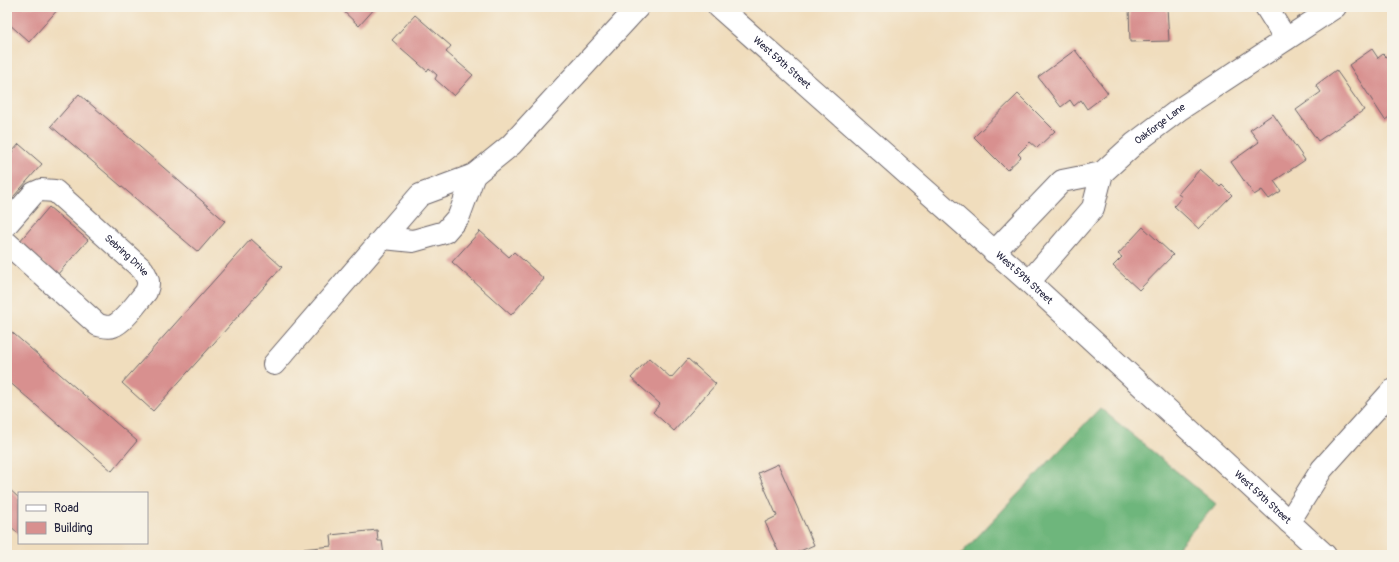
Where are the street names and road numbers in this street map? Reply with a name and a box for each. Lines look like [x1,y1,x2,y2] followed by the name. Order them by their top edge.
[751,34,814,92] street label: West 59th Street
[1132,101,1188,147] street label: Oakforge Lane
[102,232,151,278] street label: Sebring Drive
[993,249,1056,307] street label: West 59th Street
[1232,468,1294,527] street label: West 59th Street

